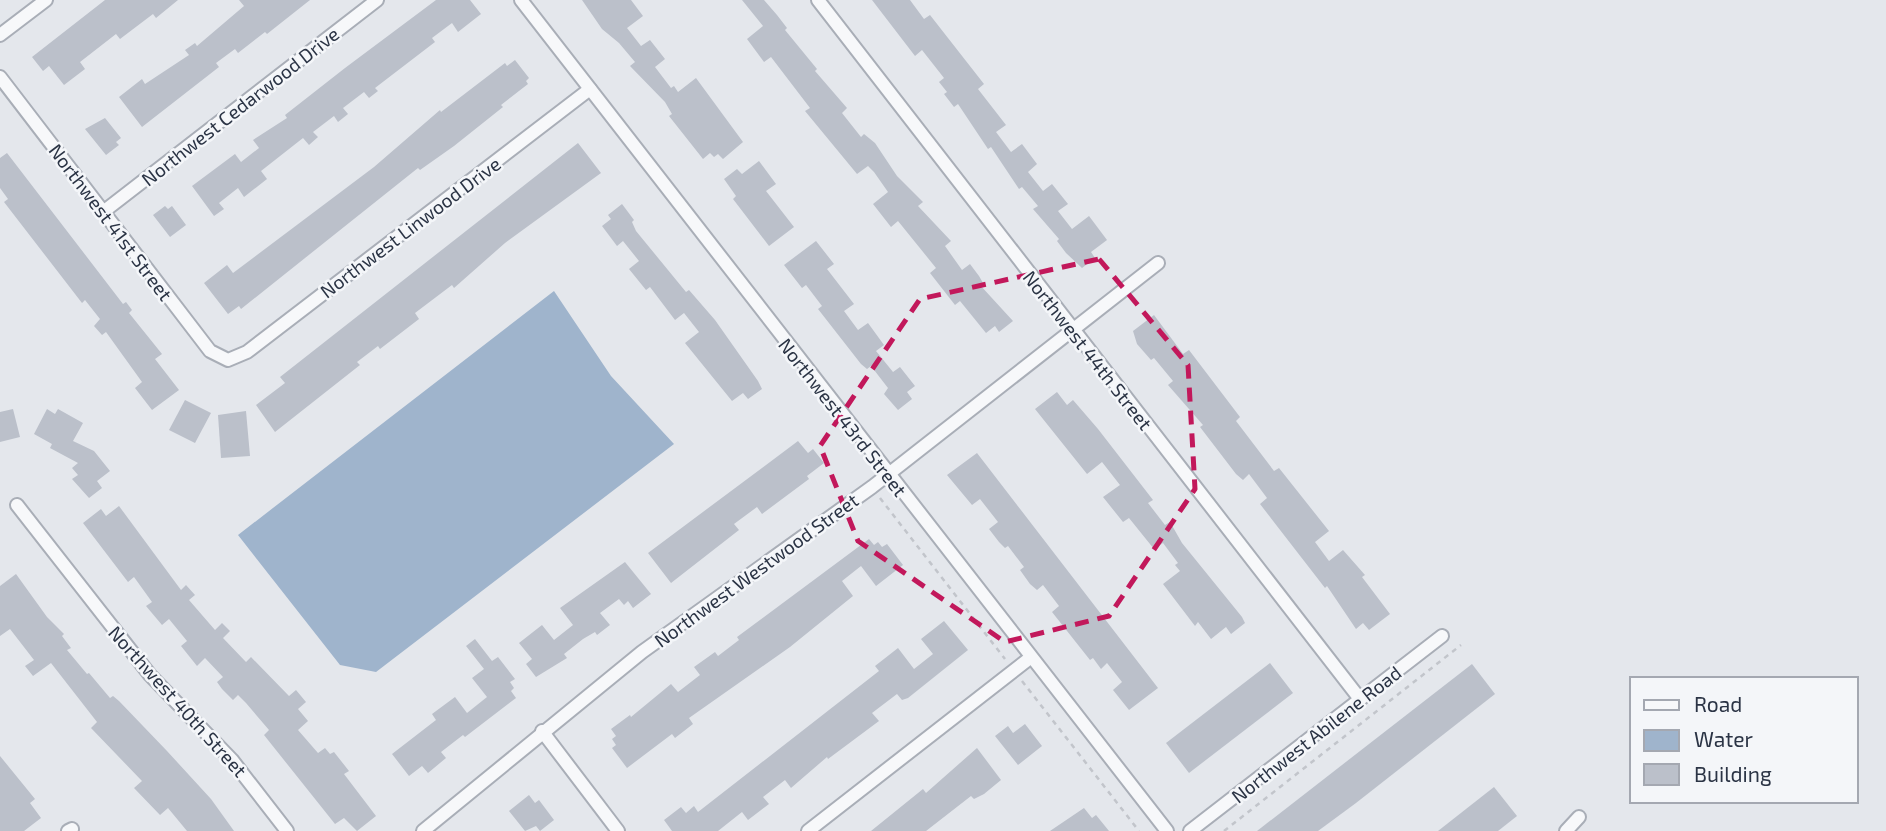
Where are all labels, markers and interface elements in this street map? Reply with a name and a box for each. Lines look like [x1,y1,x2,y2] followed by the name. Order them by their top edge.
[137,22,343,190] street label: Northwest Cedarwood Drive
[45,139,177,305] street label: Northwest 41st Street
[315,152,505,302] street label: Northwest Linwood Drive
[1019,266,1157,434] street label: Northwest 44th Street
[774,333,912,501] street label: Northwest 43rd Street
[649,488,863,652] street label: Northwest Westwood Street
[104,621,252,781] street label: Northwest 40th Street
[1227,661,1405,807] street label: Northwest Abilene Road
[1630,677,1858,803] legend
[1694,691,1742,716] text: Road
[1694,726,1753,751] text: Water
[1694,761,1772,786] text: Building

